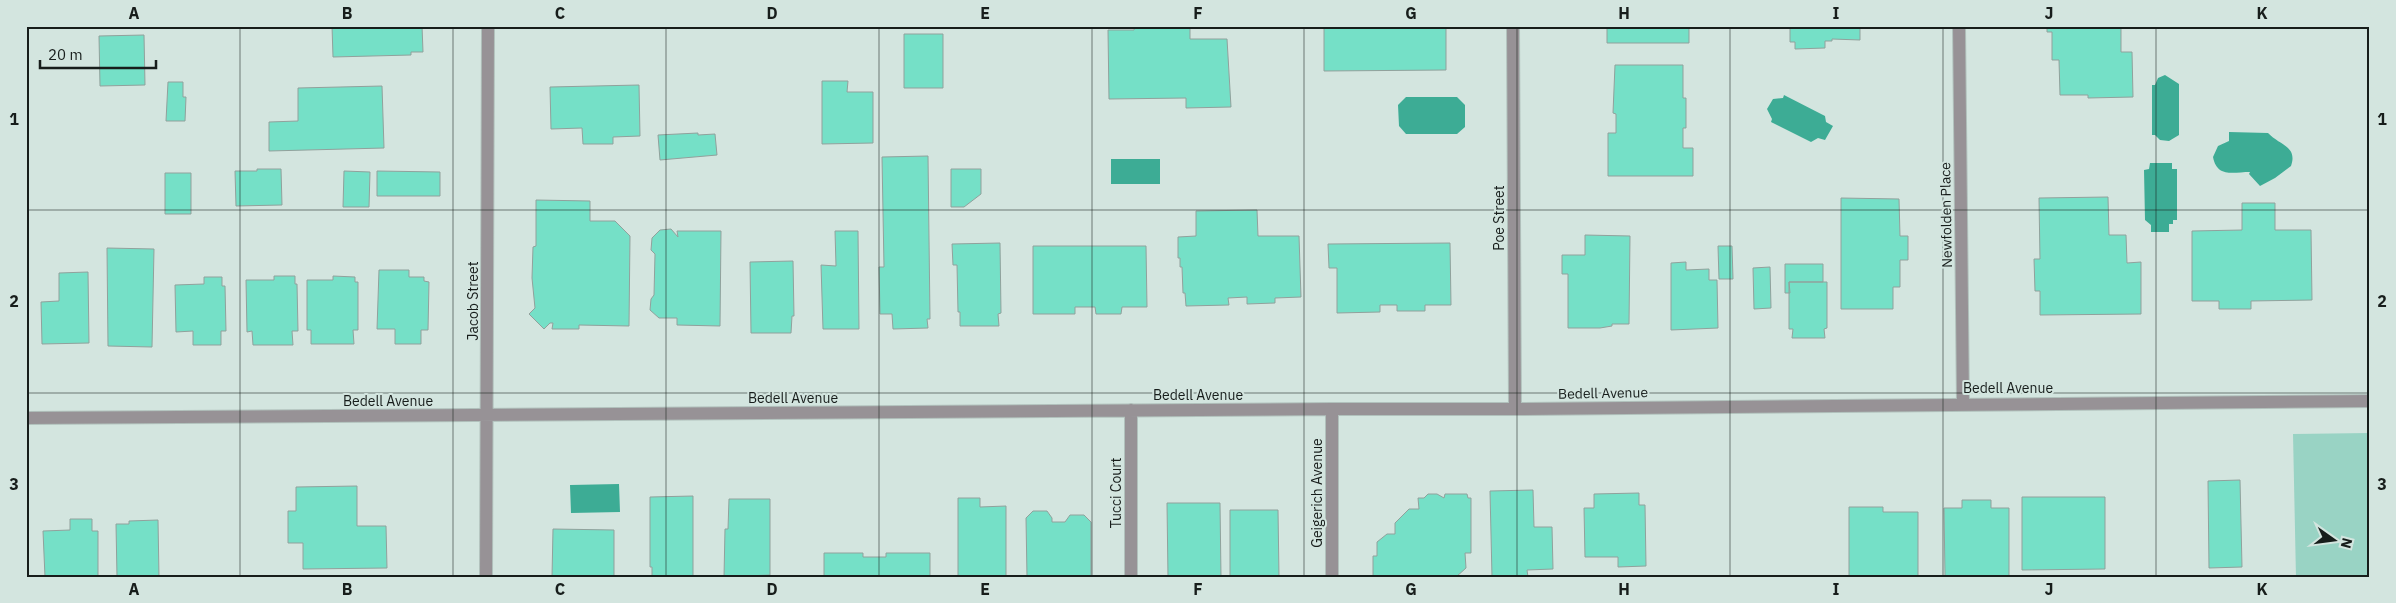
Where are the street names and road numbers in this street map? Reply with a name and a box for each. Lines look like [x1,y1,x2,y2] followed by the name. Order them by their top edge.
[1936,162,1956,268] street label: Newfolden Place
[1490,185,1508,251] street label: Poe Street
[464,261,482,341] street label: Jacob Street
[1963,379,2053,397] street label: Bedell Avenue
[1558,383,1649,403] street label: Bedell Avenue
[1153,386,1243,404] street label: Bedell Avenue
[748,389,838,407] street label: Bedell Avenue
[343,392,433,410] street label: Bedell Avenue
[1308,438,1326,548] street label: Geigerich Avenue
[1107,458,1125,528] street label: Tucci Court

